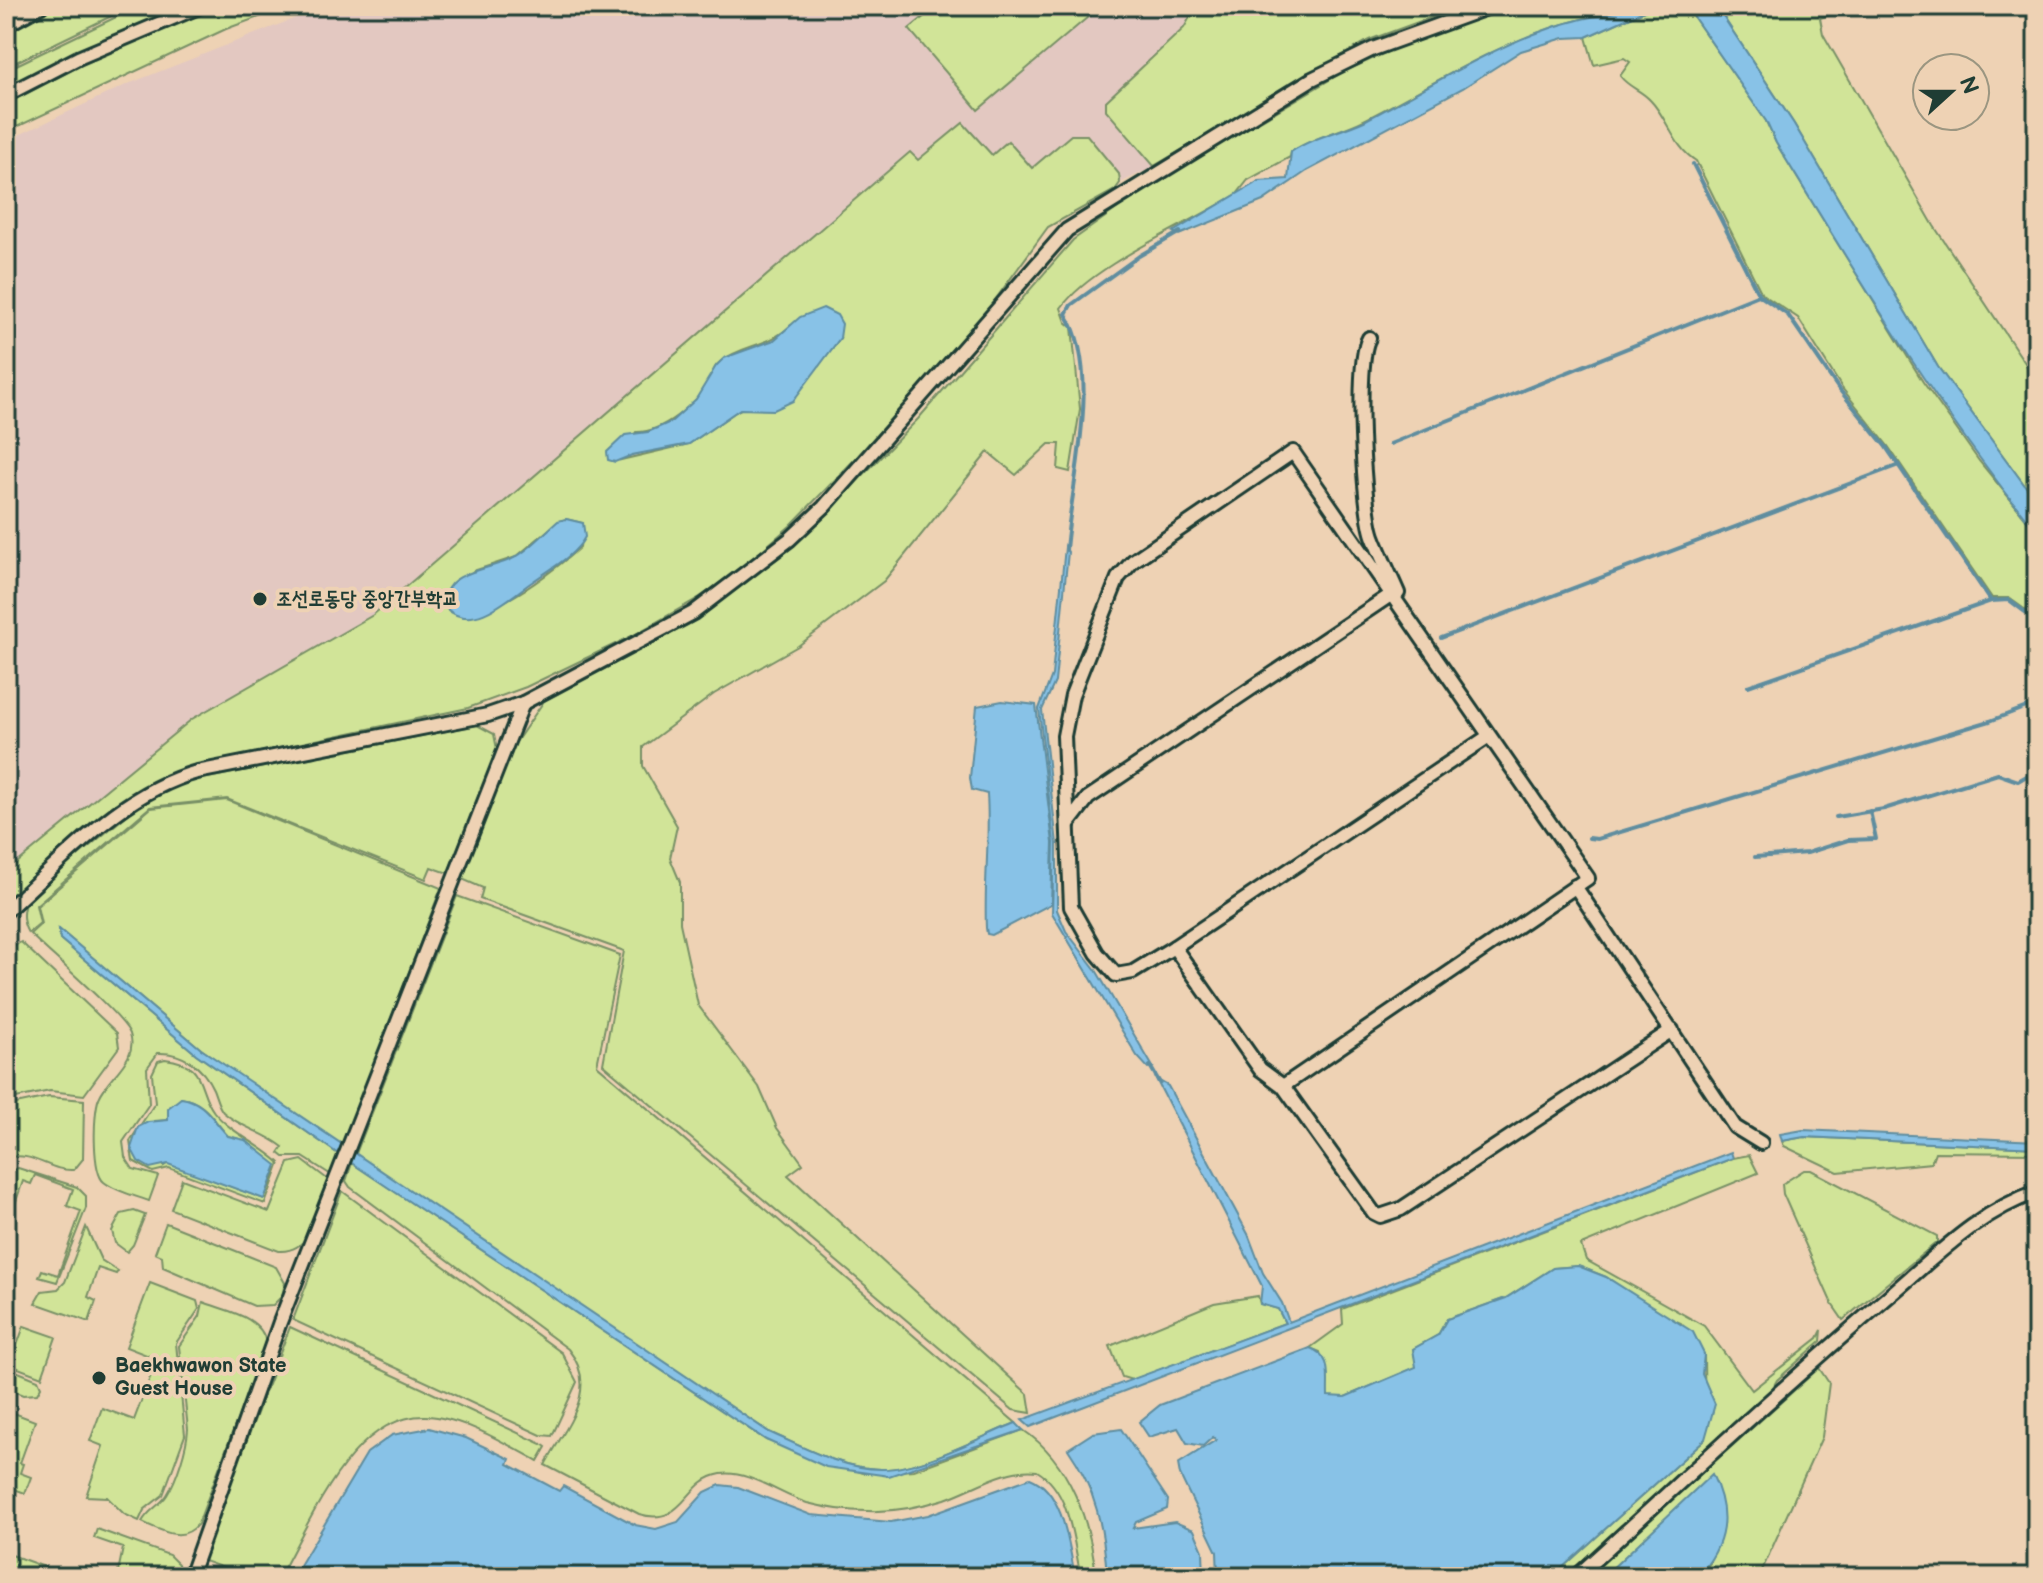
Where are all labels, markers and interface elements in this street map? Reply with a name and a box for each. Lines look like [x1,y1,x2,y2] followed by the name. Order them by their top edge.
[1911,52,1991,132] north arrow
[1953,73,1984,98] text: N
[276,587,458,611] place label: 조선로동당 중앙간부학교
[251,590,269,608] marker: 조선로동당 중앙간부학교
[115,1354,287,1401] place label: Baekhwawon State Guest House
[90,1369,108,1387] marker: Baekhwawon State Guest House

